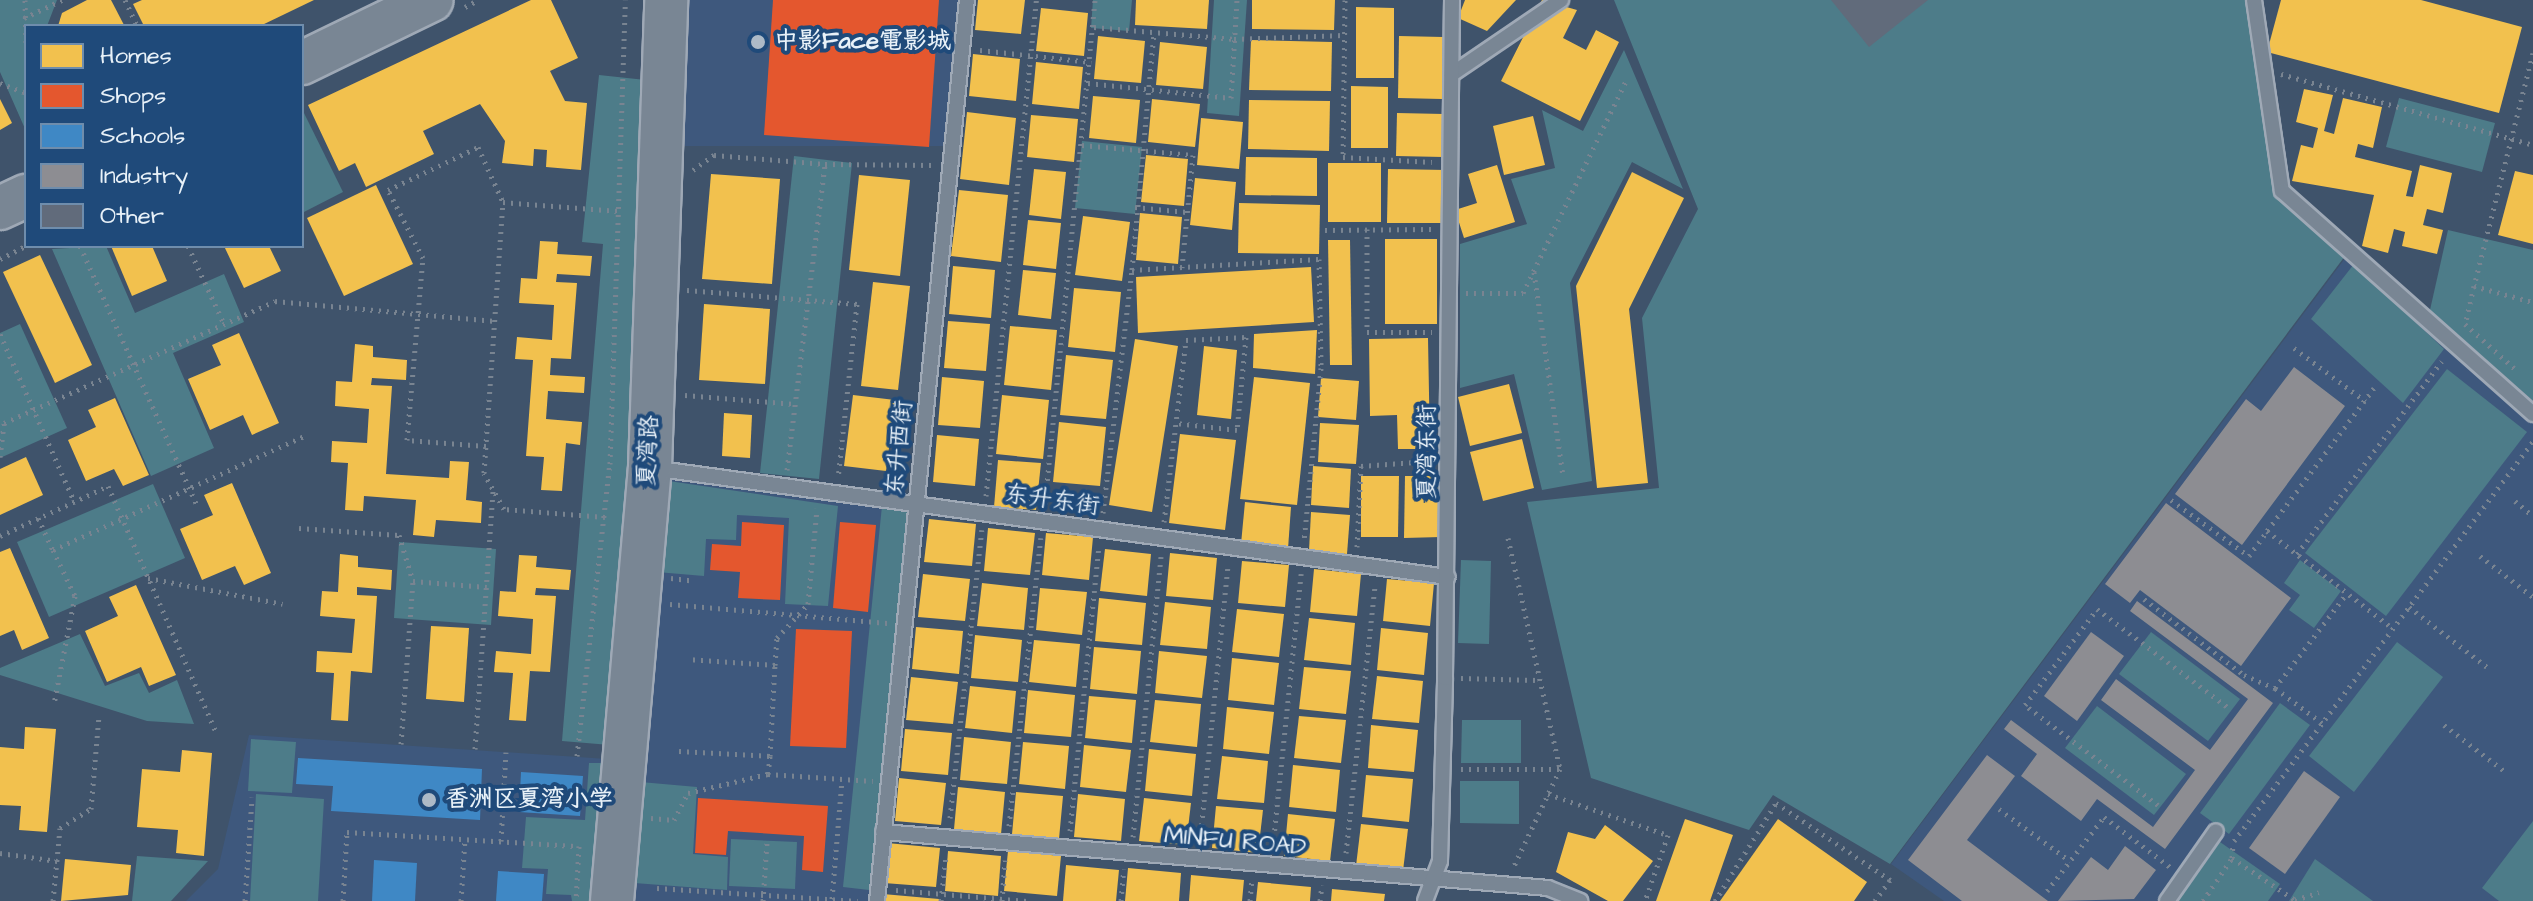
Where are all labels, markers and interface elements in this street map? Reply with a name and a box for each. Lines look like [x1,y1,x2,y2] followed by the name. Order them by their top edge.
[24,24,304,248] legend
[774,28,951,56] place label: 中影Face電影城
[749,33,767,51] marker: 中影Face電影城
[100,39,172,73] text: Homes
[100,79,166,113] text: Shops
[100,119,185,153] text: Schools
[100,159,188,193] text: Industry
[100,199,164,233] text: Other
[881,399,919,497] street label: 东升西街
[1414,404,1442,500] street label: 夏湾东街
[633,414,665,488] street label: 夏湾路
[1002,480,1102,522] street label: 东升东街
[445,786,613,814] place label: 香洲区夏湾小学
[420,791,438,809] marker: 香洲区夏湾小学
[1163,821,1307,863] street label: MINFU ROAD

